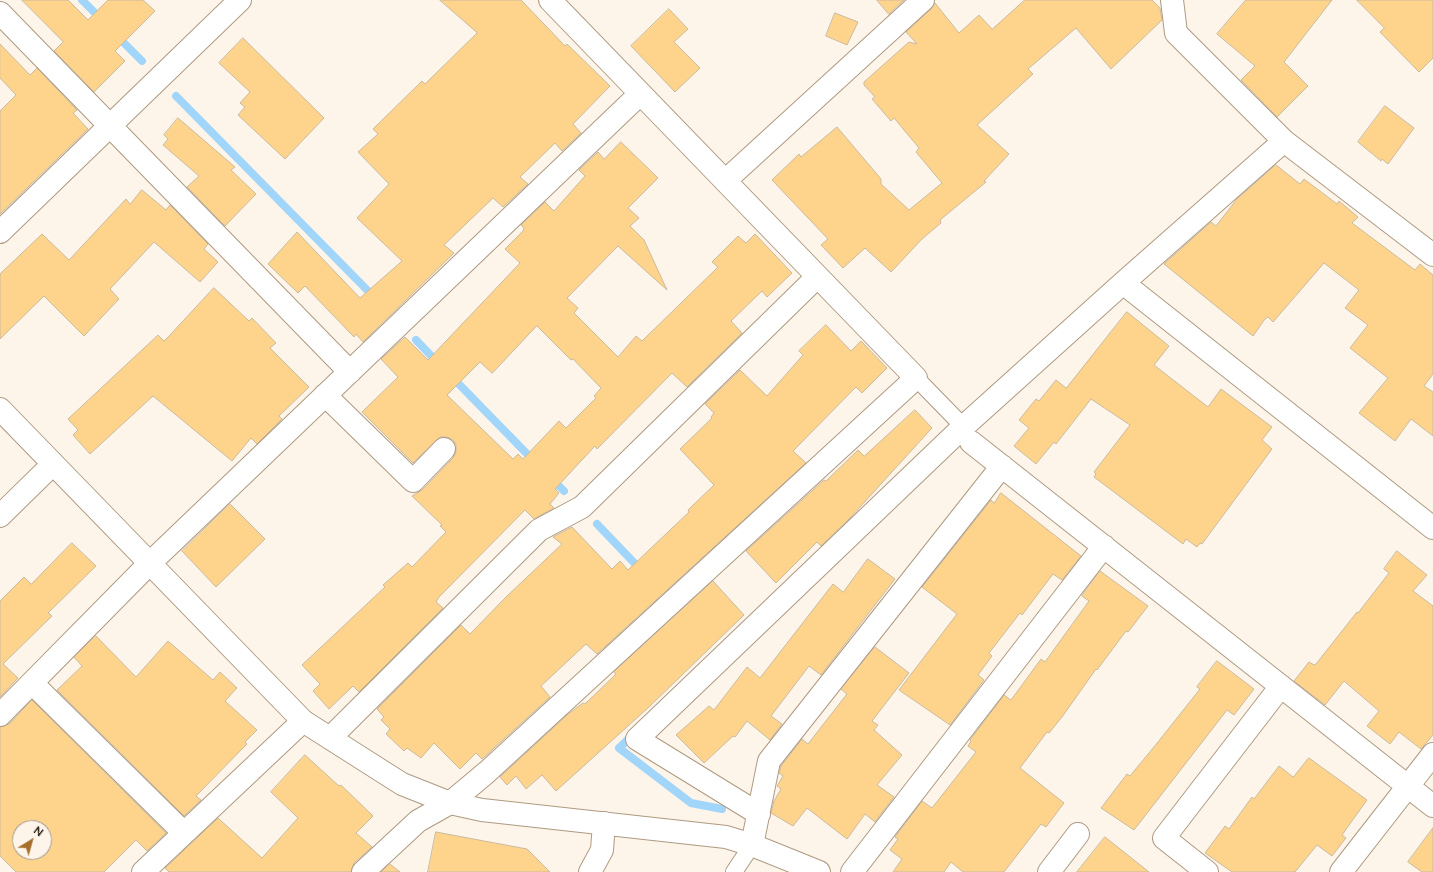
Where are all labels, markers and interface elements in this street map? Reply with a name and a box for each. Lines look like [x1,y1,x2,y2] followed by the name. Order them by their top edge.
[12,820,52,860] north arrow
[32,823,46,839] text: N

